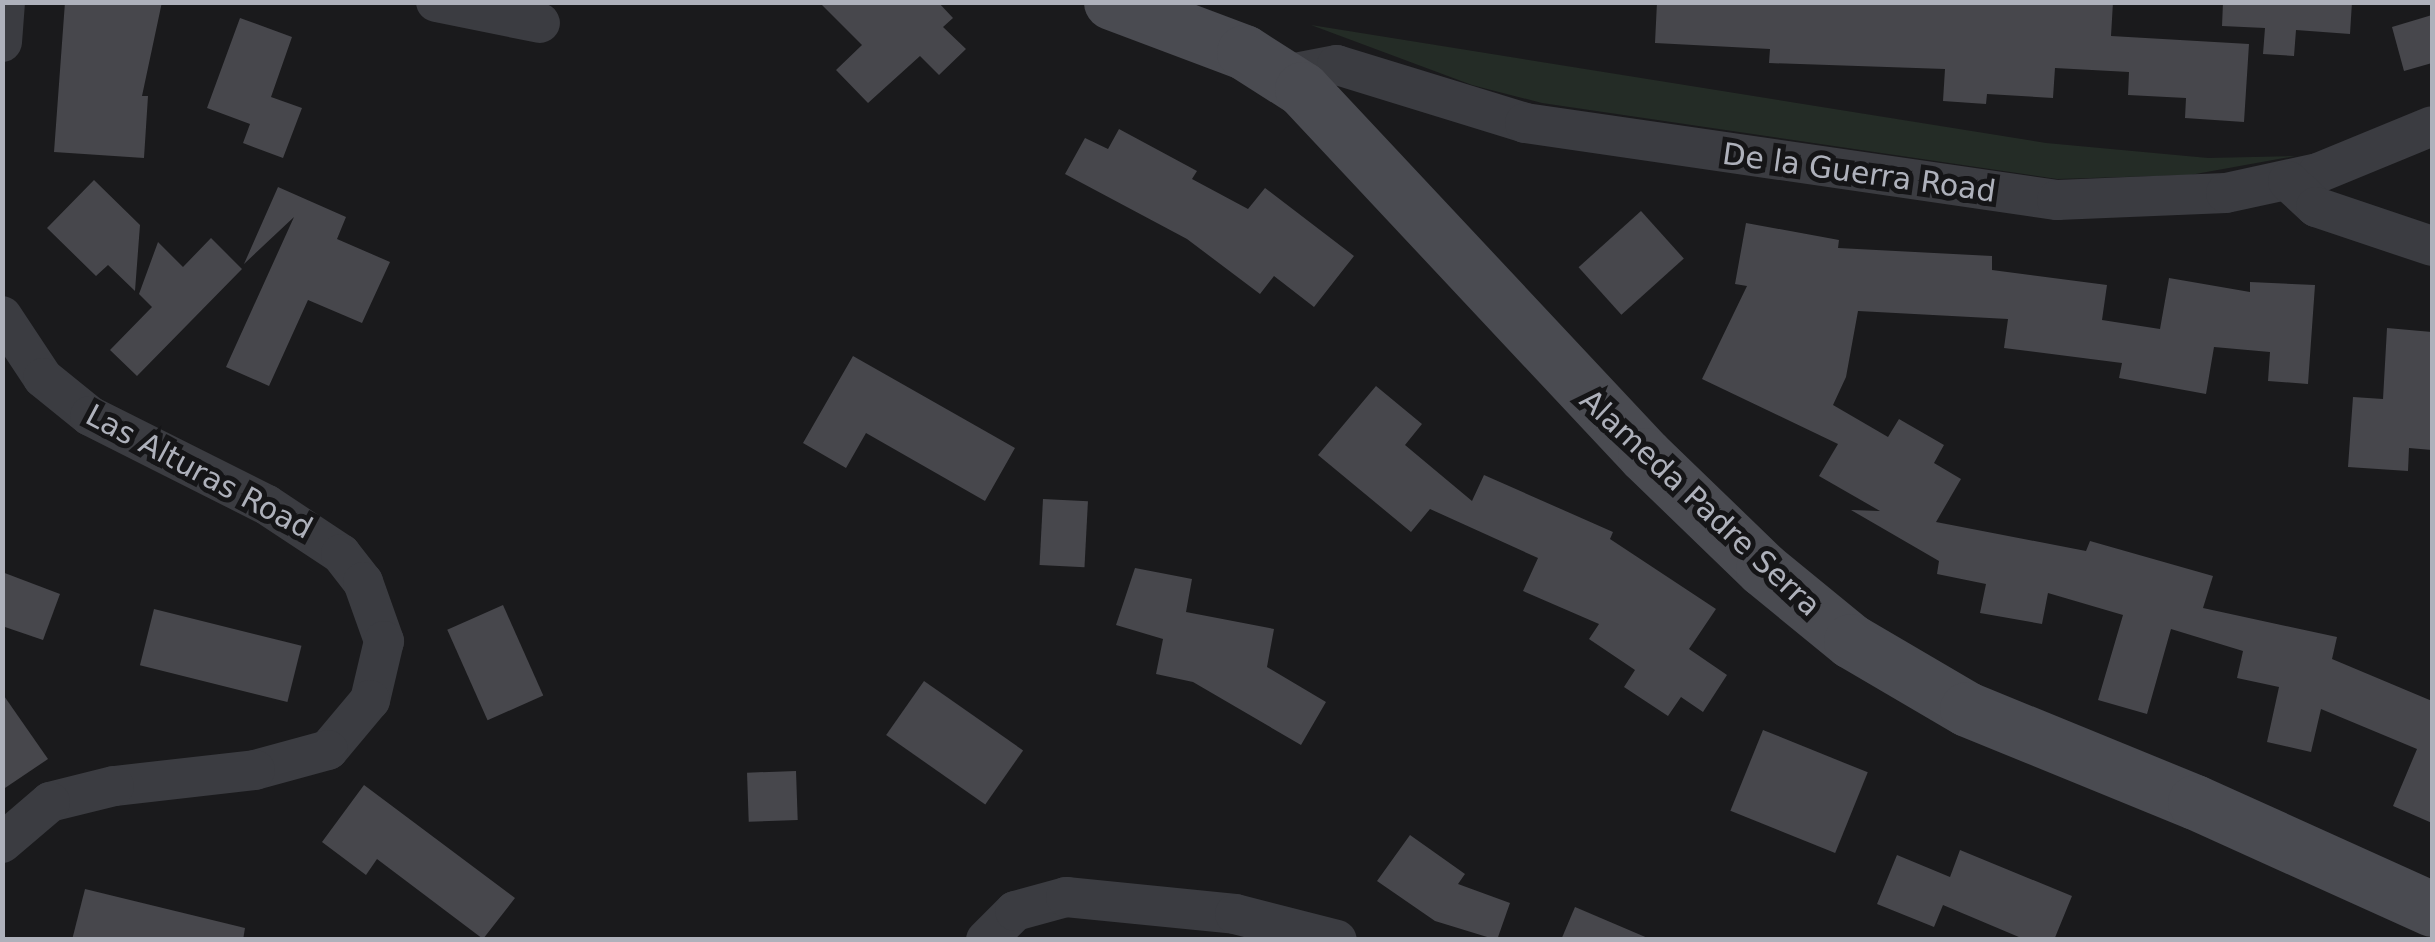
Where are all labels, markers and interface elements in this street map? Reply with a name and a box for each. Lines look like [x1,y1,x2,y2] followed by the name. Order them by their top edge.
[1720,136,1998,210] street label: De la Guerra Road
[1572,382,1828,624] street label: Alameda Padre Serra
[80,397,318,547] street label: Las Alturas Road

